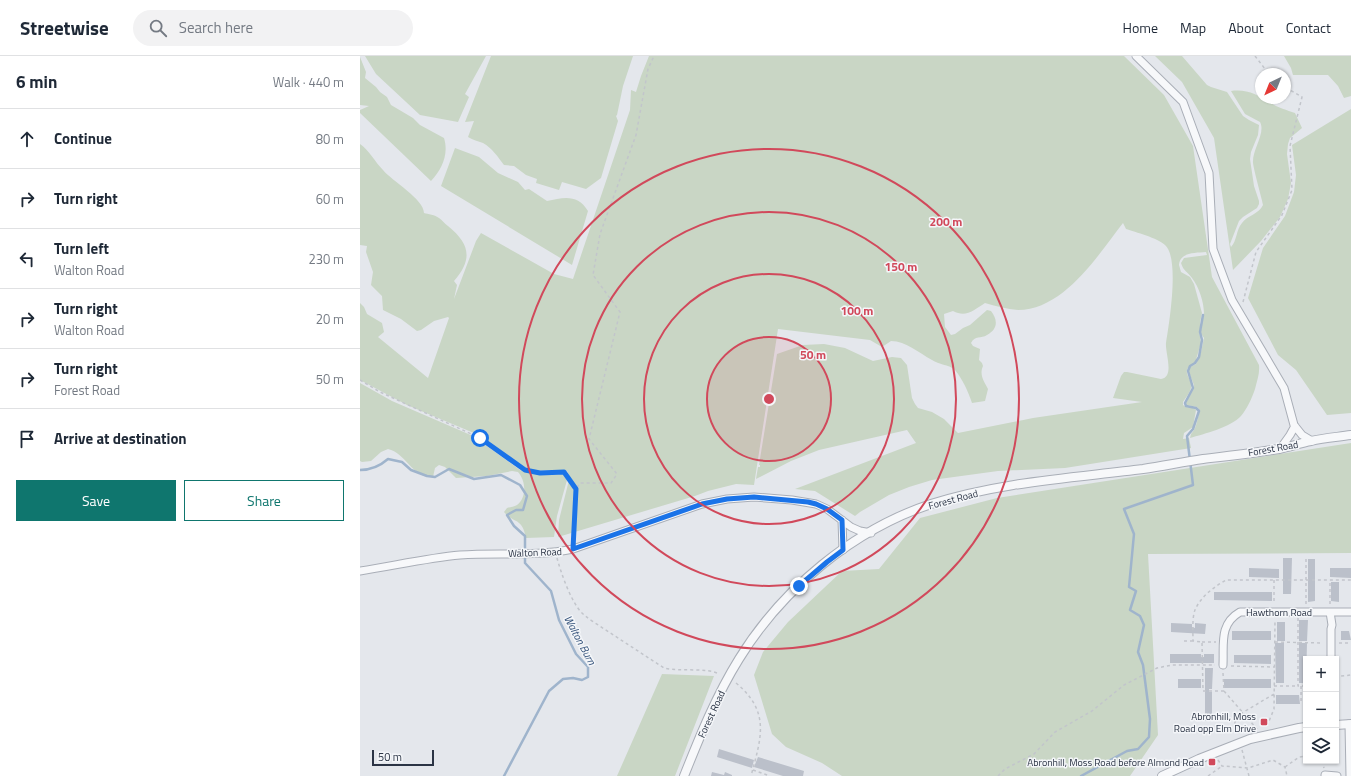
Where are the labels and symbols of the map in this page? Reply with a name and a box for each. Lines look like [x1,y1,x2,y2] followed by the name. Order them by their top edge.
[1255,68,1291,104] north arrow
[930,212,962,231] text: 200 m
[885,257,917,276] text: 150 m
[841,301,873,320] text: 100 m
[800,345,826,364] text: 50 m
[762,392,776,406] centre of rings
[471,429,489,447] route start
[1247,437,1299,460] street label: Forest Road
[927,486,980,513] street label: Forest Road
[508,544,562,561] street label: Walton Road
[790,577,808,595] route end
[1246,605,1312,620] street label: Hawthorn Road
[560,612,600,668] water label: Walton Burn
[694,688,729,740] street label: Forest Road
[1174,709,1256,736] place label: Abronhill, Moss Road opp Elm Drive
[1259,717,1269,727] marker: Abronhill, Moss Road opp Elm Drive
[372,748,434,767] scale bar
[1027,755,1204,770] place label: Abronhill, Moss Road before Almond Road
[1207,757,1217,767] marker: Abronhill, Moss Road before Almond Road

